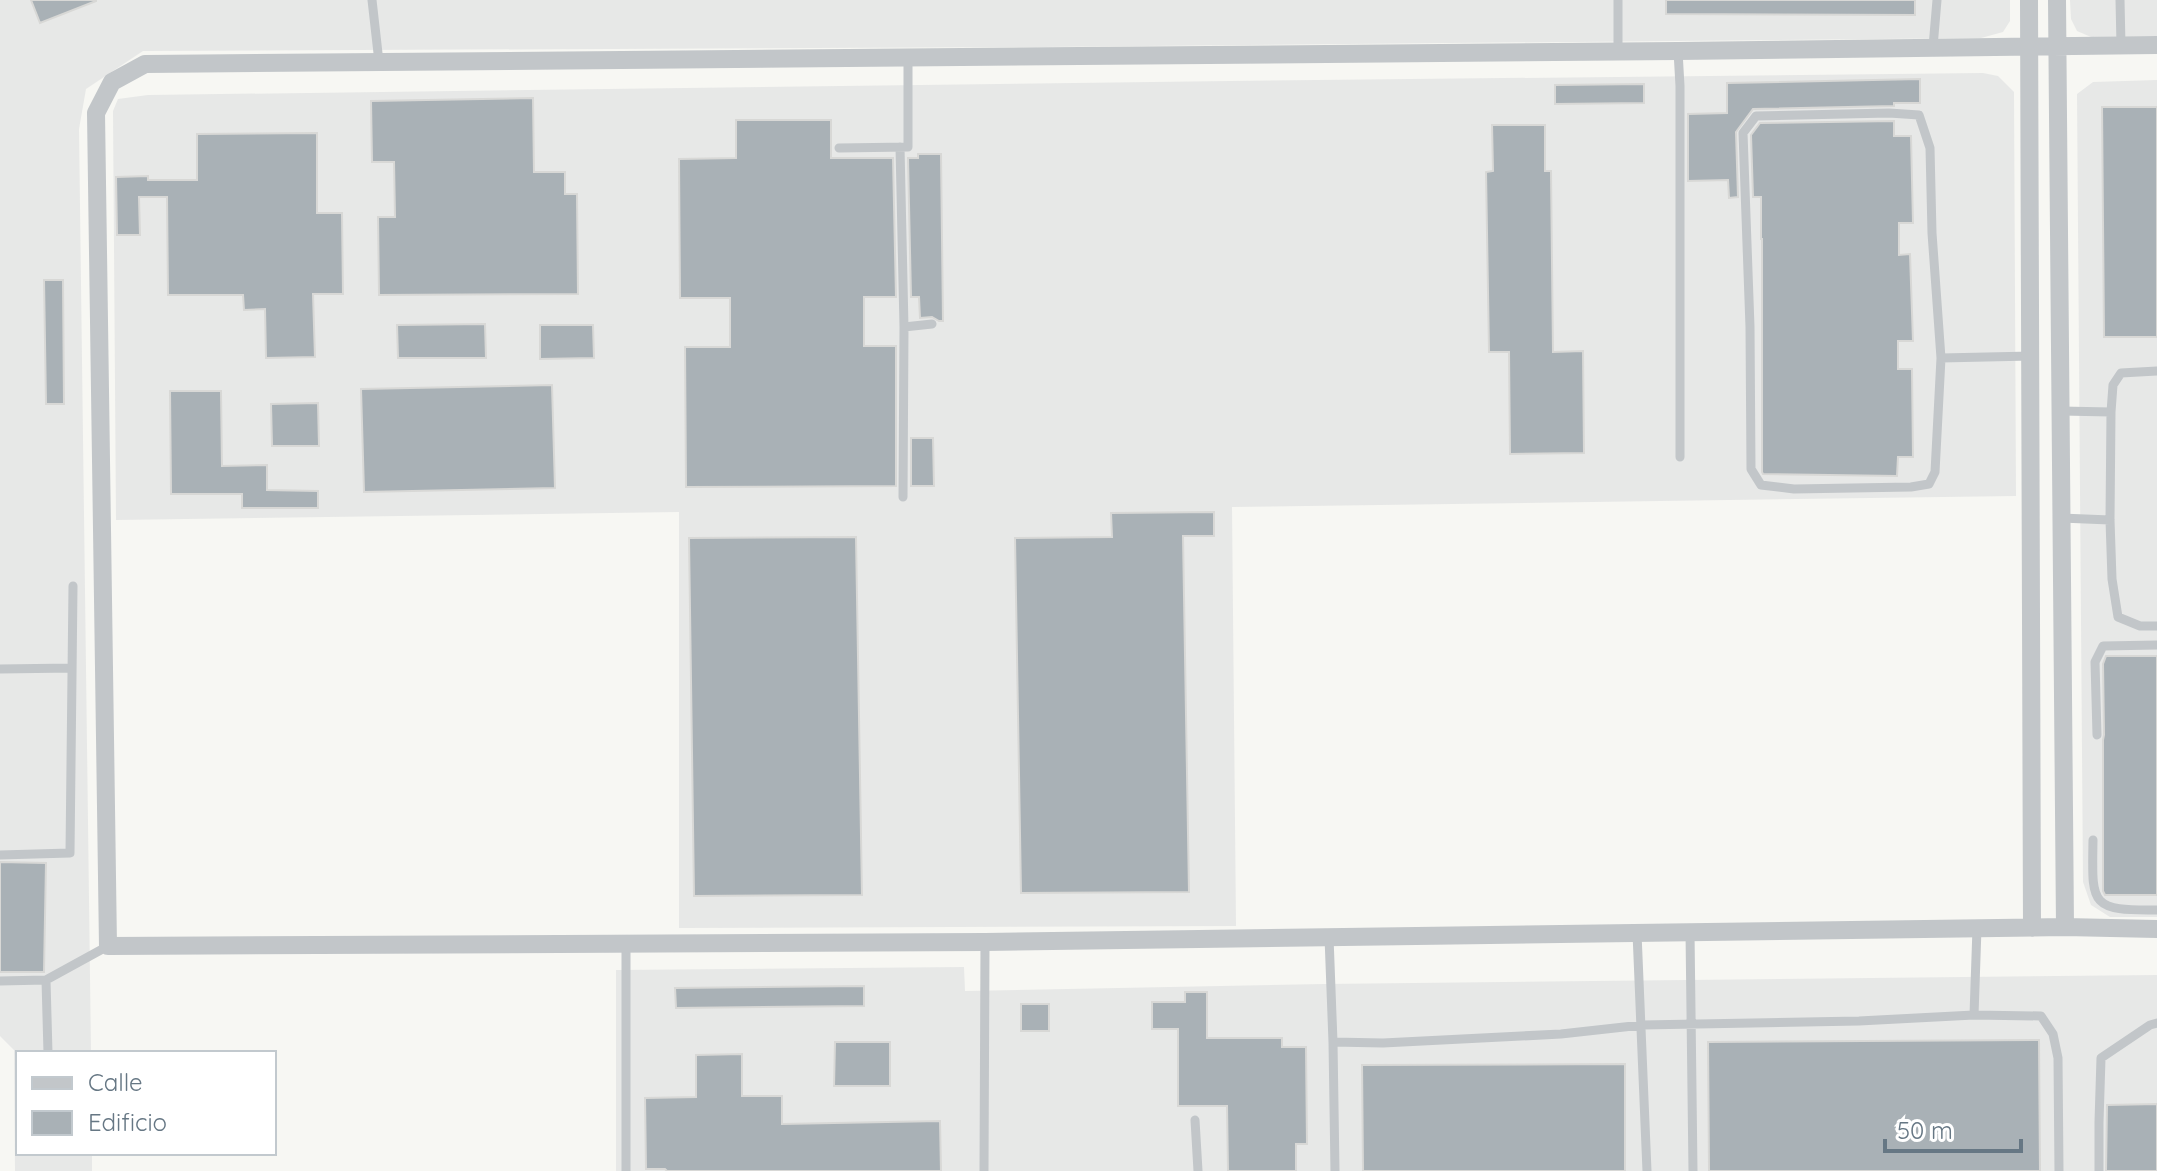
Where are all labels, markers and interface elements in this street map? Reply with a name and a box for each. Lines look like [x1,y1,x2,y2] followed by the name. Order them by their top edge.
[16,1051,276,1155] legend
[88,1067,143,1097] text: Calle
[1885,1103,2021,1153] scale bar
[88,1107,167,1137] text: Edificio
[1897,1115,1953,1145] text: 50 m

